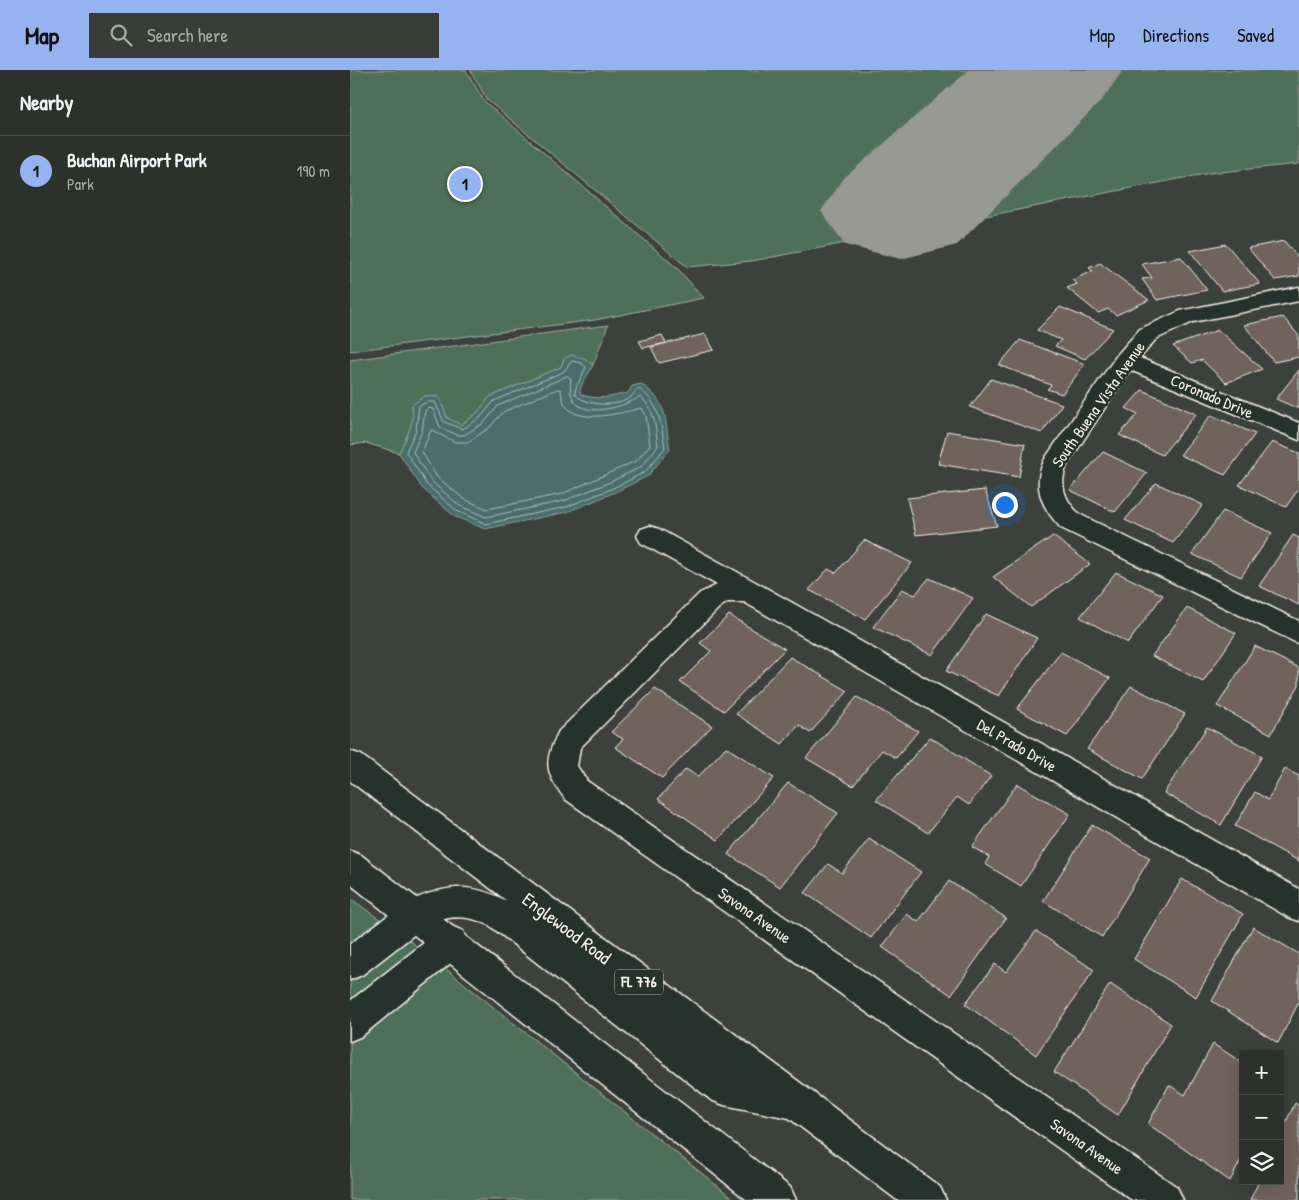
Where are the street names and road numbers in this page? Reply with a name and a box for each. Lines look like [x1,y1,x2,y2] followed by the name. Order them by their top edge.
[1046,336,1150,471] street label: South Buena Vista Avenue
[1167,369,1257,424] street label: Coronado Drive
[973,713,1061,777] street label: Del Prado Drive
[714,882,796,949] street label: Savona Avenue
[517,886,617,970] street label: Englewood Road
[615,970,663,994] road number: FL 776
[1046,1113,1128,1180] street label: Savona Avenue

